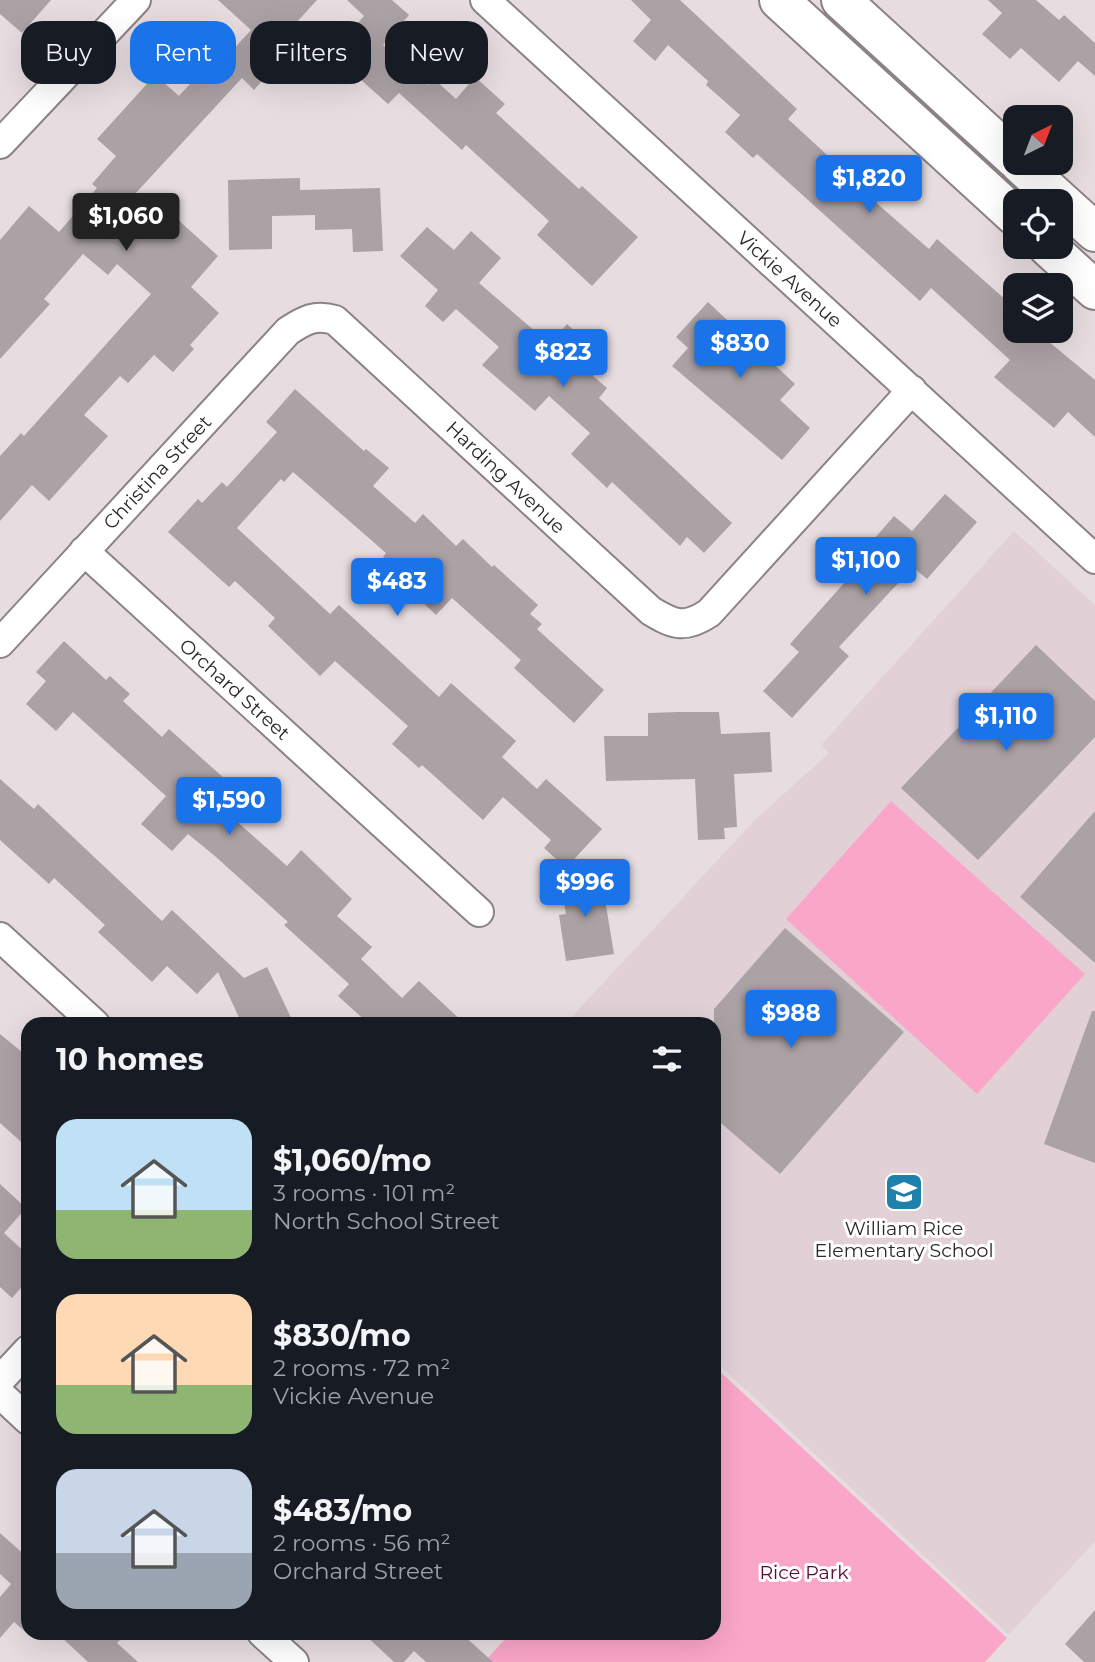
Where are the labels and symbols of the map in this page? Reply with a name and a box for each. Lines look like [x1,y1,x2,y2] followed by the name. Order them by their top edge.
[1003,105,1073,175] north arrow
[812,156,926,215] pin: $1,820
[69,194,183,253] pin: $1,060
[732,226,847,332] street label: Vickie Avenue
[699,320,781,380] pin: $830
[522,330,604,389] pin: $823
[99,410,216,534] street label: Christina Street
[441,416,570,538] street label: Harding Avenue
[809,538,923,597] pin: $1,100
[356,558,438,618] pin: $483
[175,634,295,745] street label: Orchard Street
[949,694,1063,753] pin: $1,110
[172,778,286,837] pin: $1,590
[544,860,626,919] pin: $996
[750,990,832,1050] pin: $988
[883,1171,925,1213] school or university icon: William Rice Elementary School
[814,1217,994,1262] place label: William Rice Elementary School
[759,1561,849,1584] park label: Rice Park

